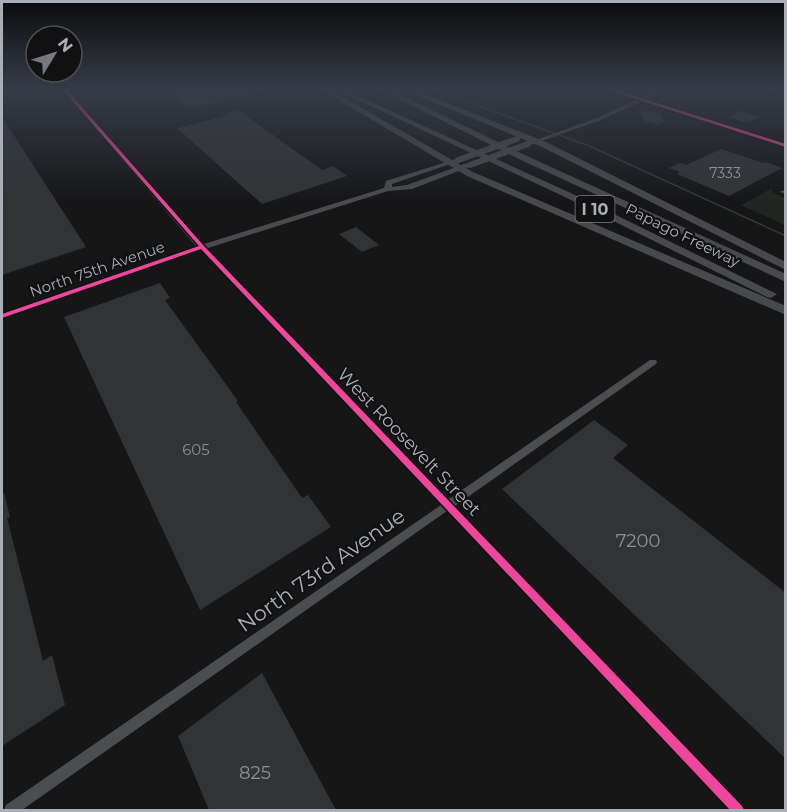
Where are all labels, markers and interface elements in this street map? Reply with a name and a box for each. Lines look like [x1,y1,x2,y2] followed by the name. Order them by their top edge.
[24,24,84,84] north arrow
[54,34,77,56] text: N
[709,164,741,182] house number: 7333
[576,196,614,222] road number: I 10
[623,199,744,271] street label: Papago Freeway
[27,237,167,301] street label: North 75th Avenue
[333,363,485,521] street label: West Roosevelt Street
[182,440,210,459] house number: 605
[233,503,409,637] street label: North 73rd Avenue
[616,530,660,552] house number: 7200
[239,762,271,784] house number: 825

